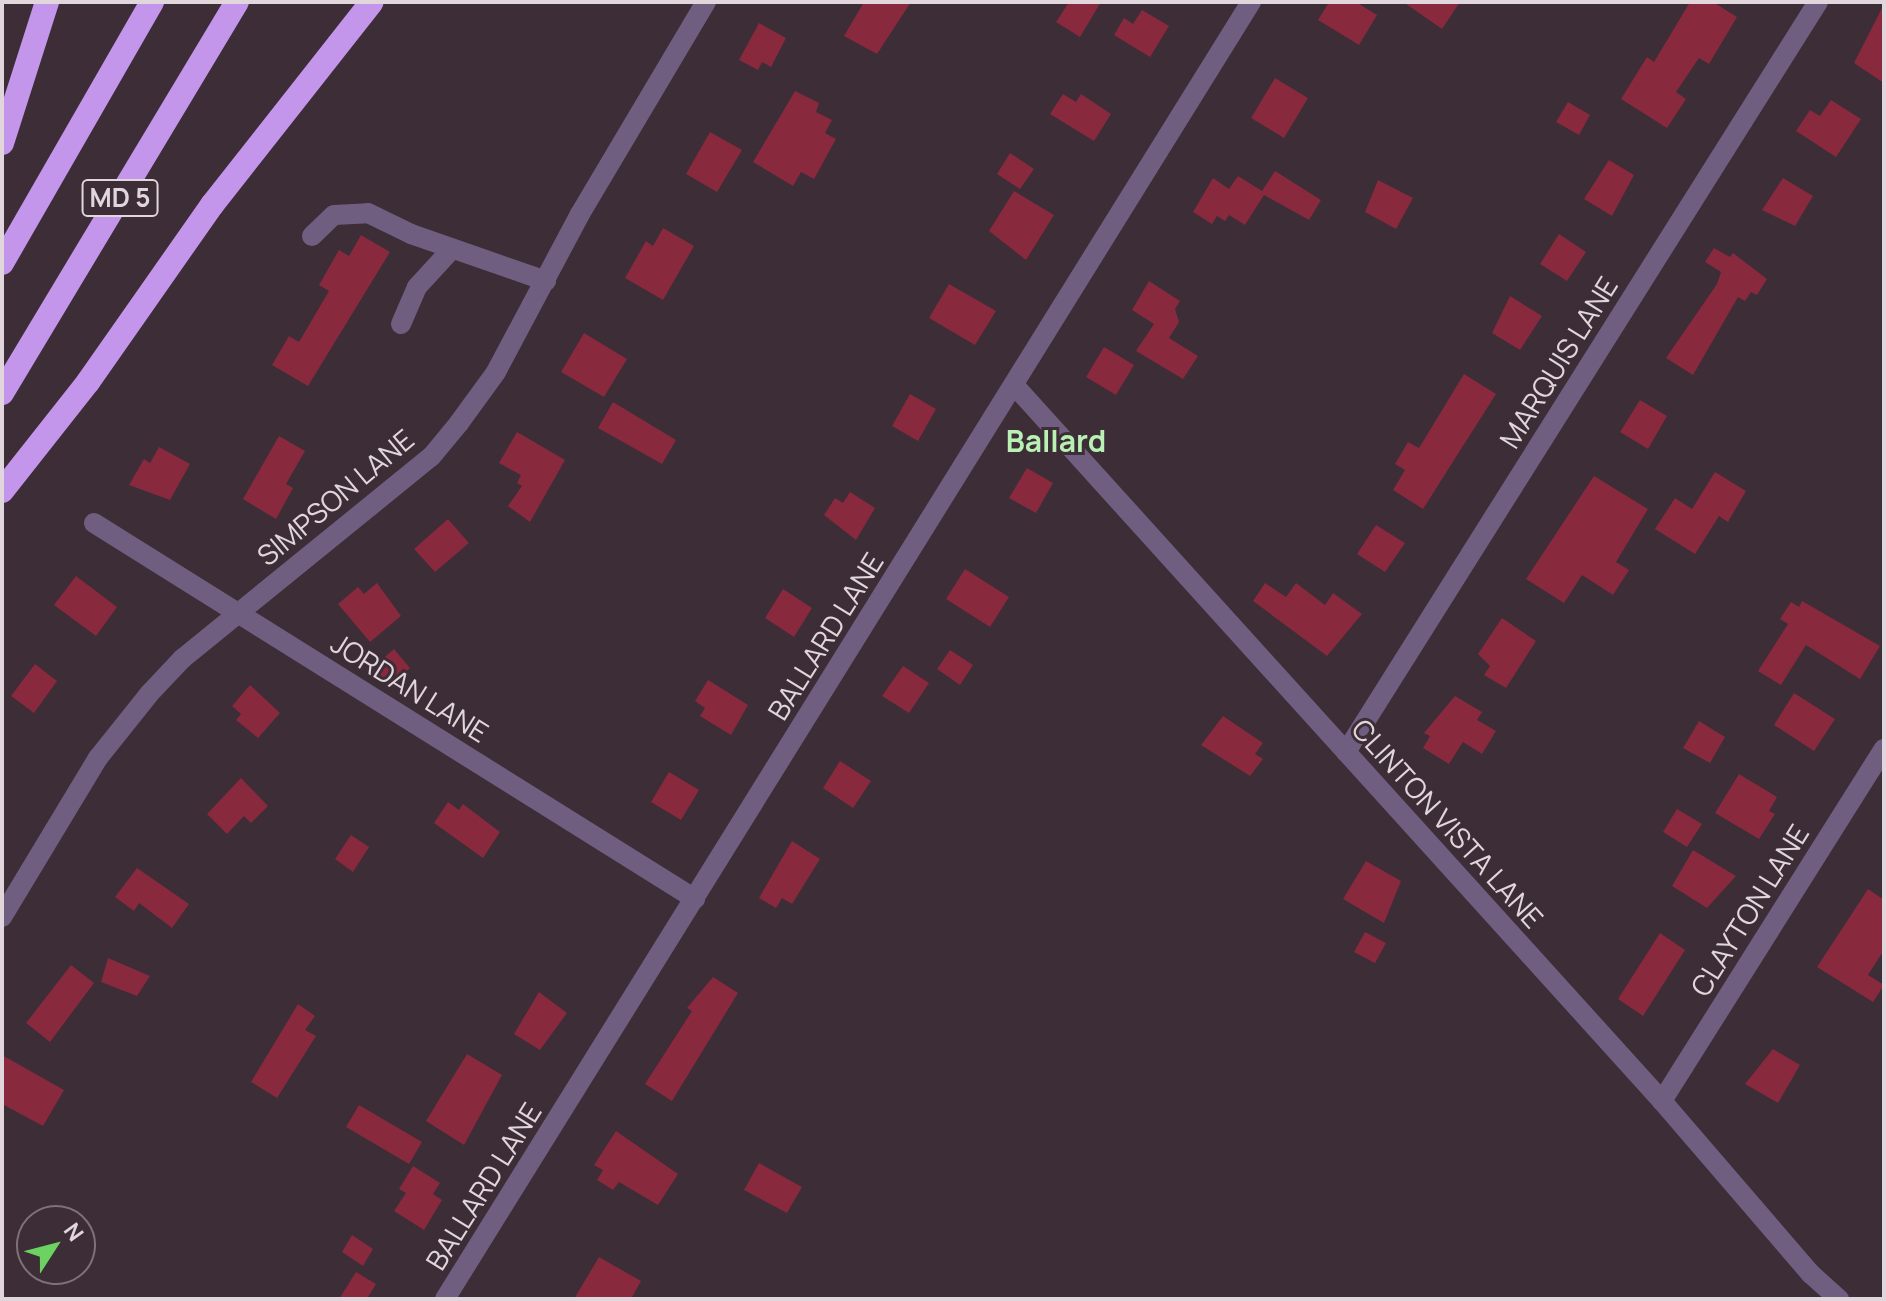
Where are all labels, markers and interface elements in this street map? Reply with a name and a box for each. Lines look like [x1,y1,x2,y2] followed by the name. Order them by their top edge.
[80,176,160,220] road number: MD 5
[1492,270,1624,454] street label: MARQUIS LANE
[250,422,420,572] street label: SIMPSON LANE
[1006,423,1106,459] district label: Ballard
[760,546,890,726] street label: BALLARD LANE
[325,625,495,749] street label: JORDAN LANE
[1345,712,1551,934] street label: CLINTON VISTA LANE
[1683,818,1815,1002] street label: CLAYTON LANE
[418,1096,548,1276] street label: BALLARD LANE
[16,1205,96,1285] north arrow
[57,1217,91,1247] text: N

